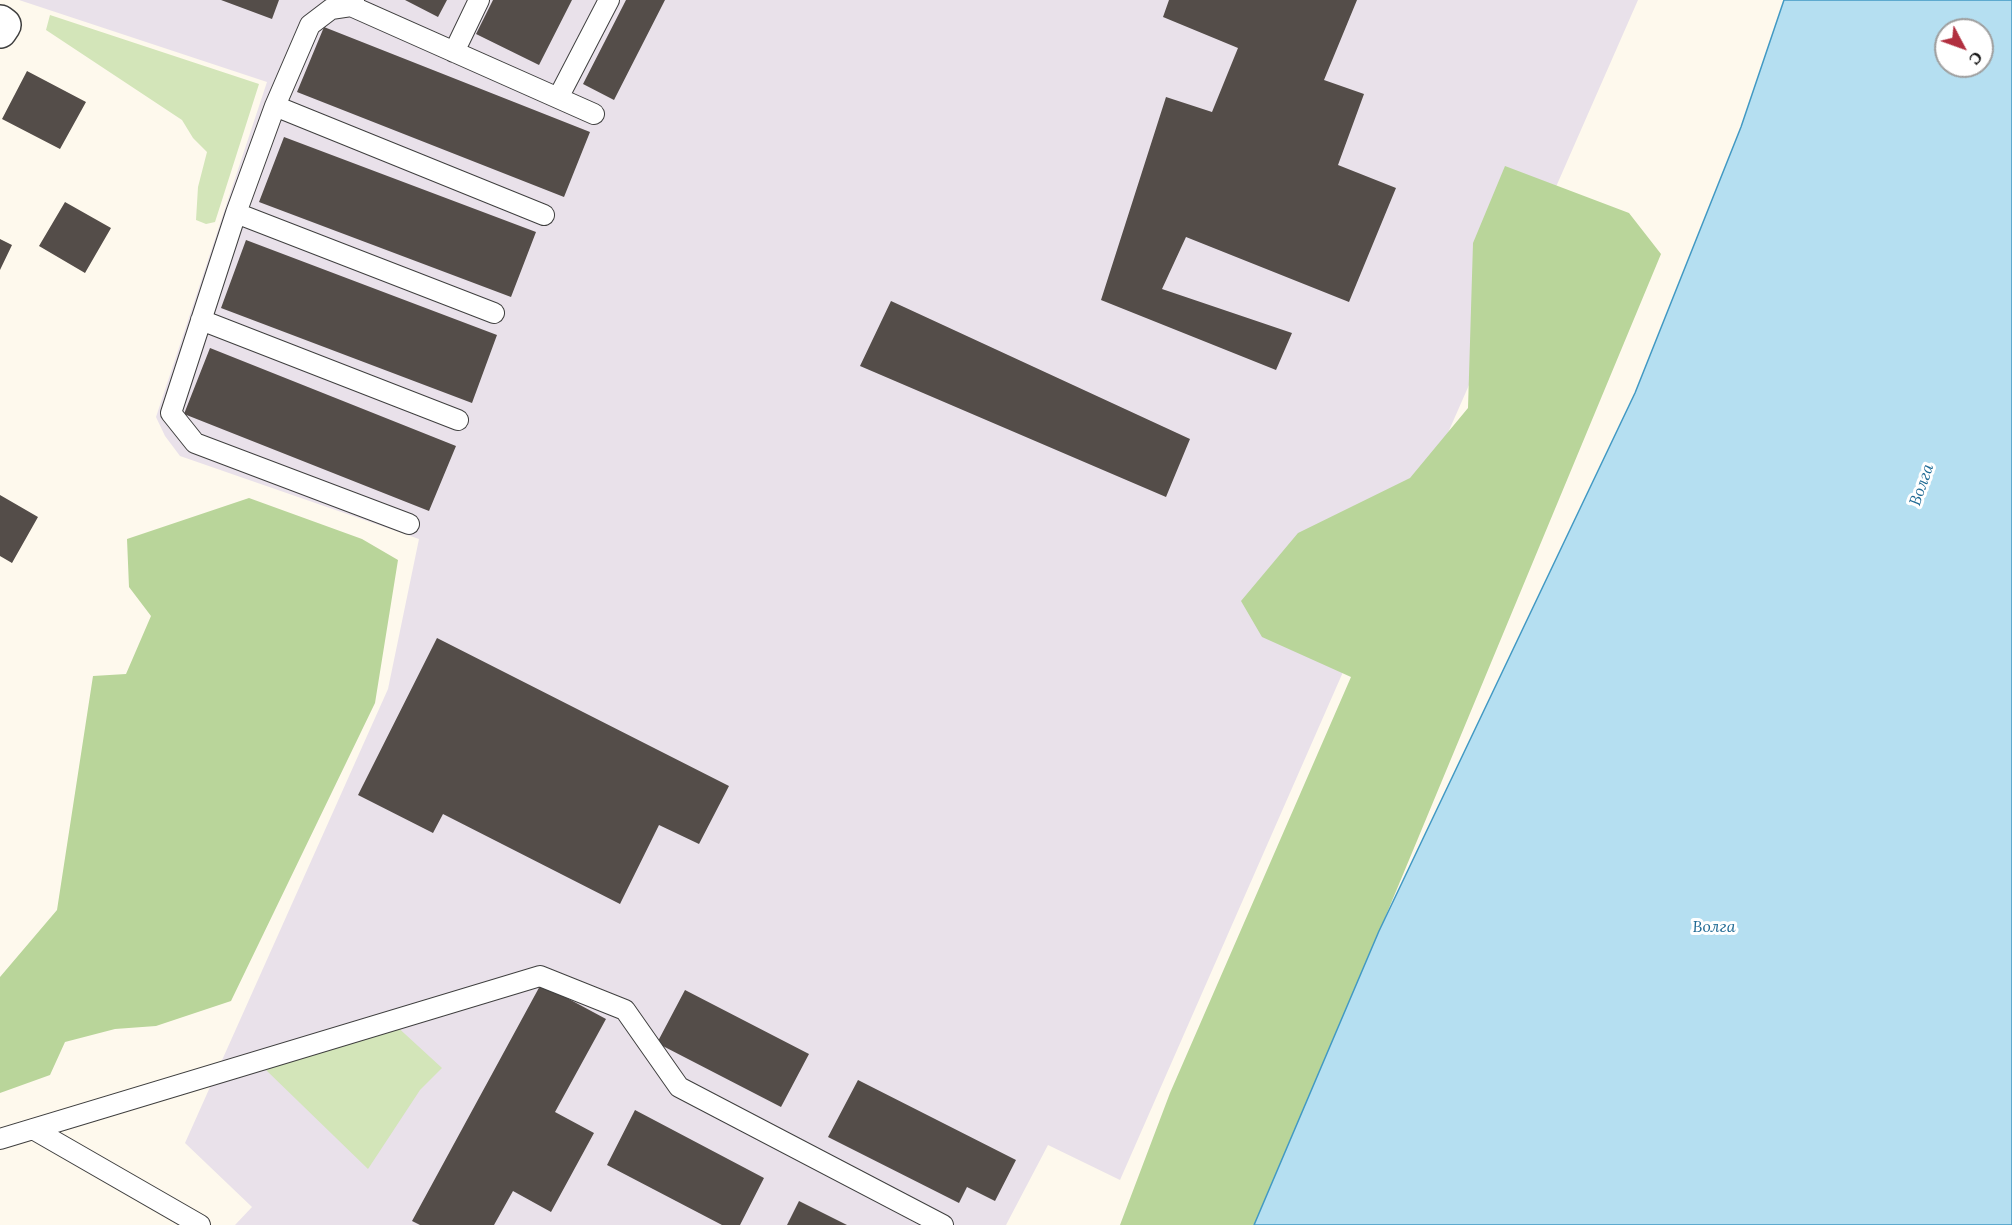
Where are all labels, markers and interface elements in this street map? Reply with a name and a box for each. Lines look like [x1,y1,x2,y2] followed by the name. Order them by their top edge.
[1934,18,1994,78] north arrow
[1965,48,1987,69] text: С
[1906,462,1938,508] water label: Волга
[1693,917,1735,937] water label: Волга

